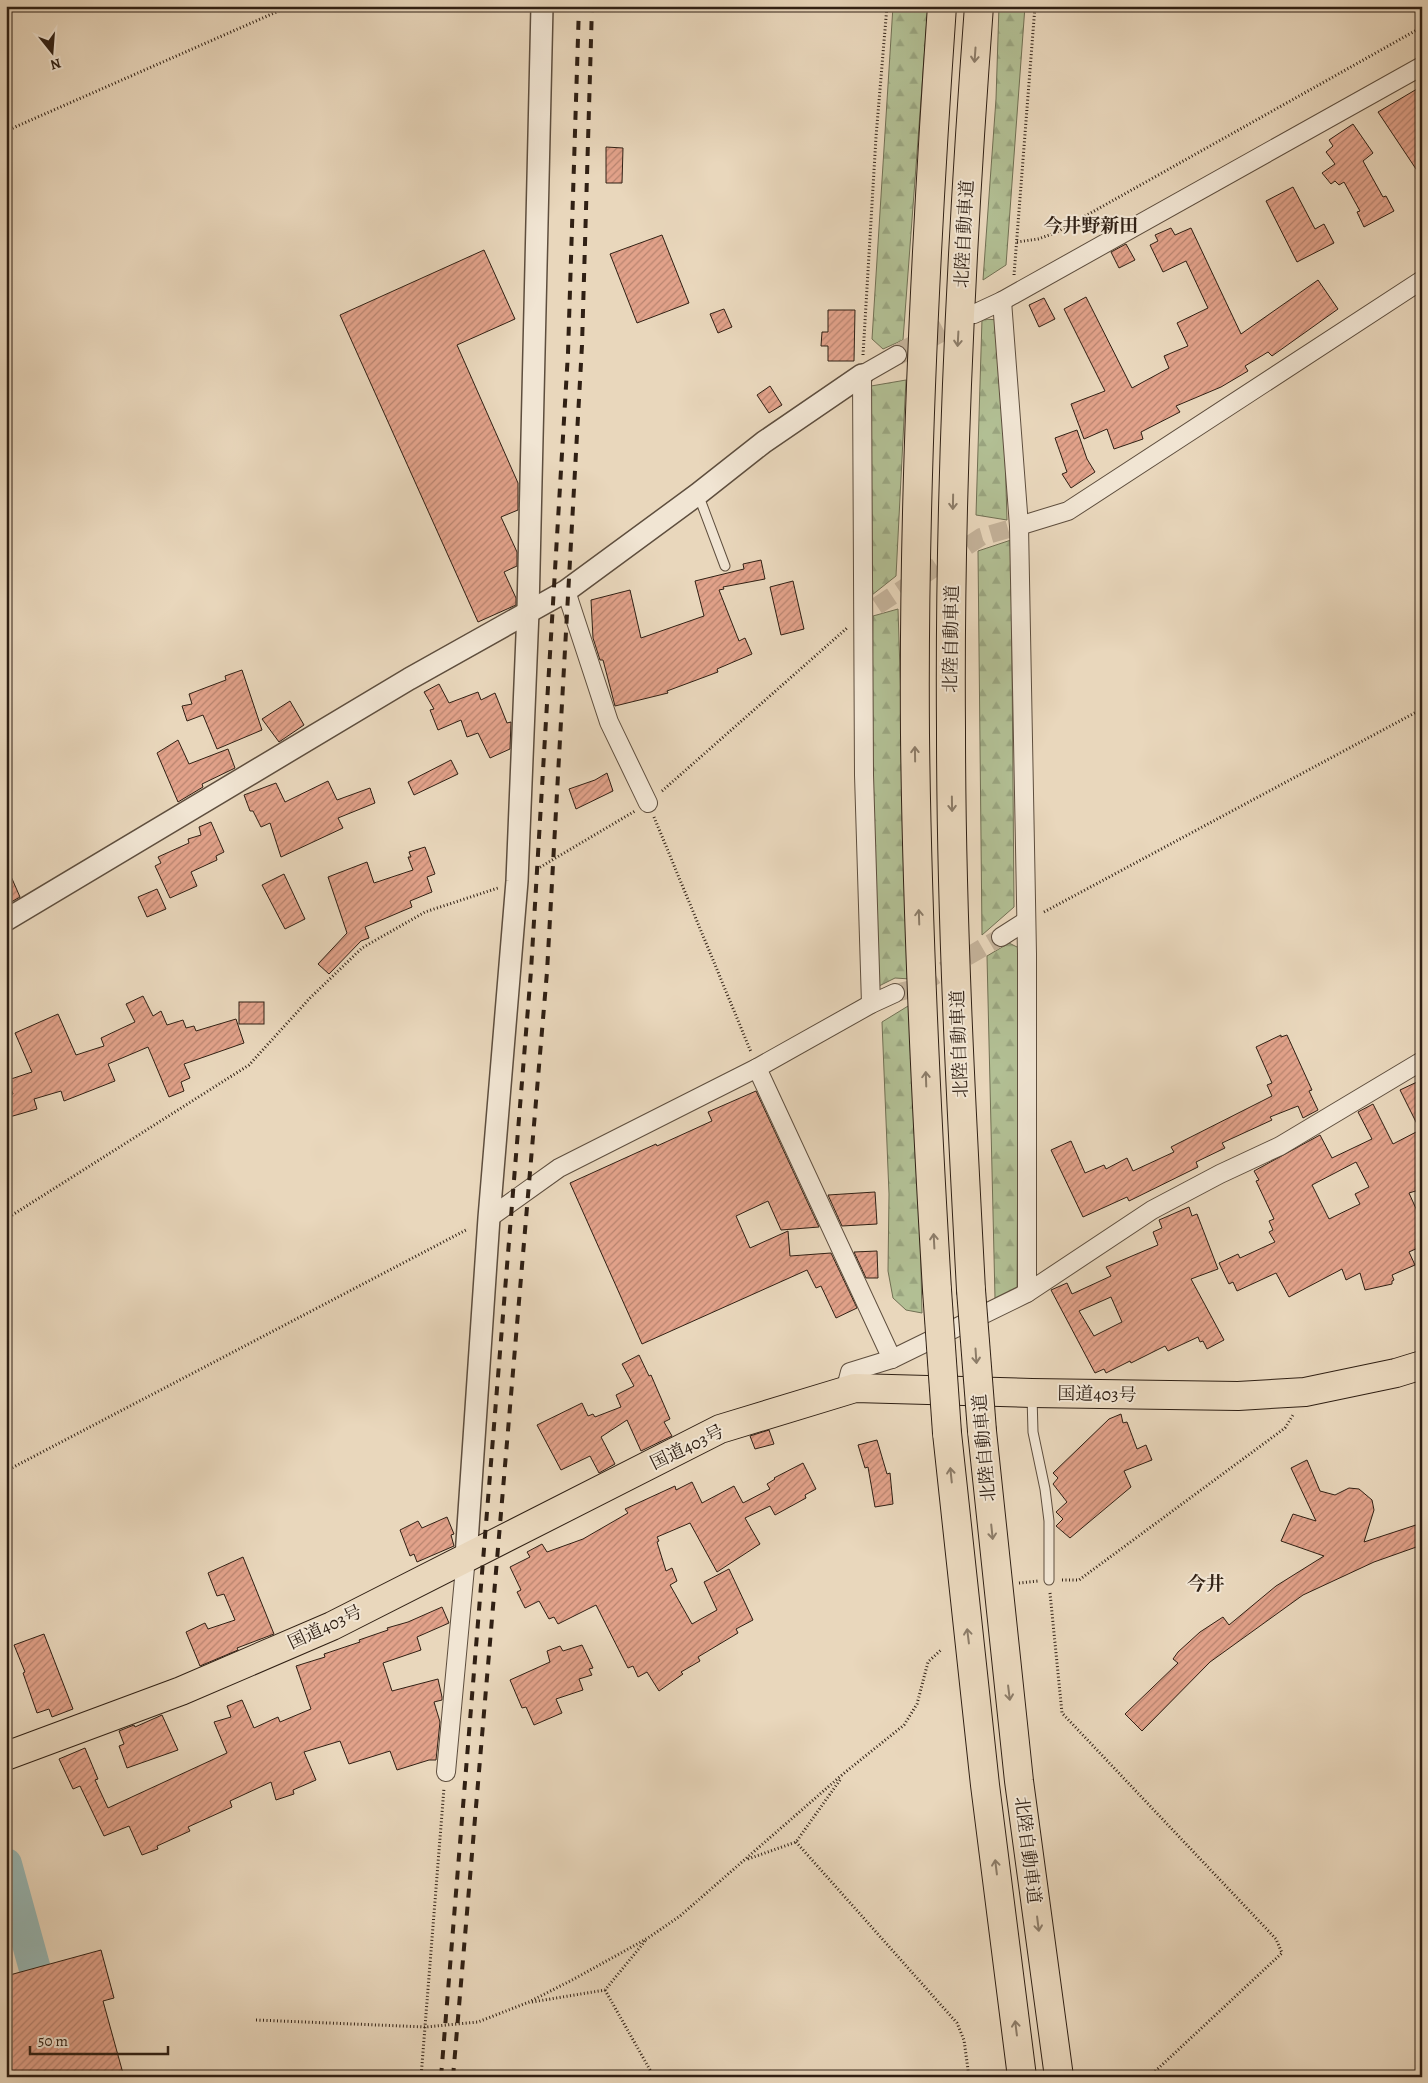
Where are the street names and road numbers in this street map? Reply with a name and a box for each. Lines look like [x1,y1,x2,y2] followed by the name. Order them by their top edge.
[949,179,979,289] street label: 北陸自動車道
[938,585,964,693] street label: 北陸自動車道
[945,990,973,1098] street label: 北陸自動車道
[1057,1381,1137,1407] street label: 国道403号
[967,1393,1001,1503] street label: 北陸自動車道
[646,1419,728,1475] street label: 国道403号
[284,1599,366,1655] street label: 国道403号
[1010,1795,1046,1905] street label: 北陸自動車道

